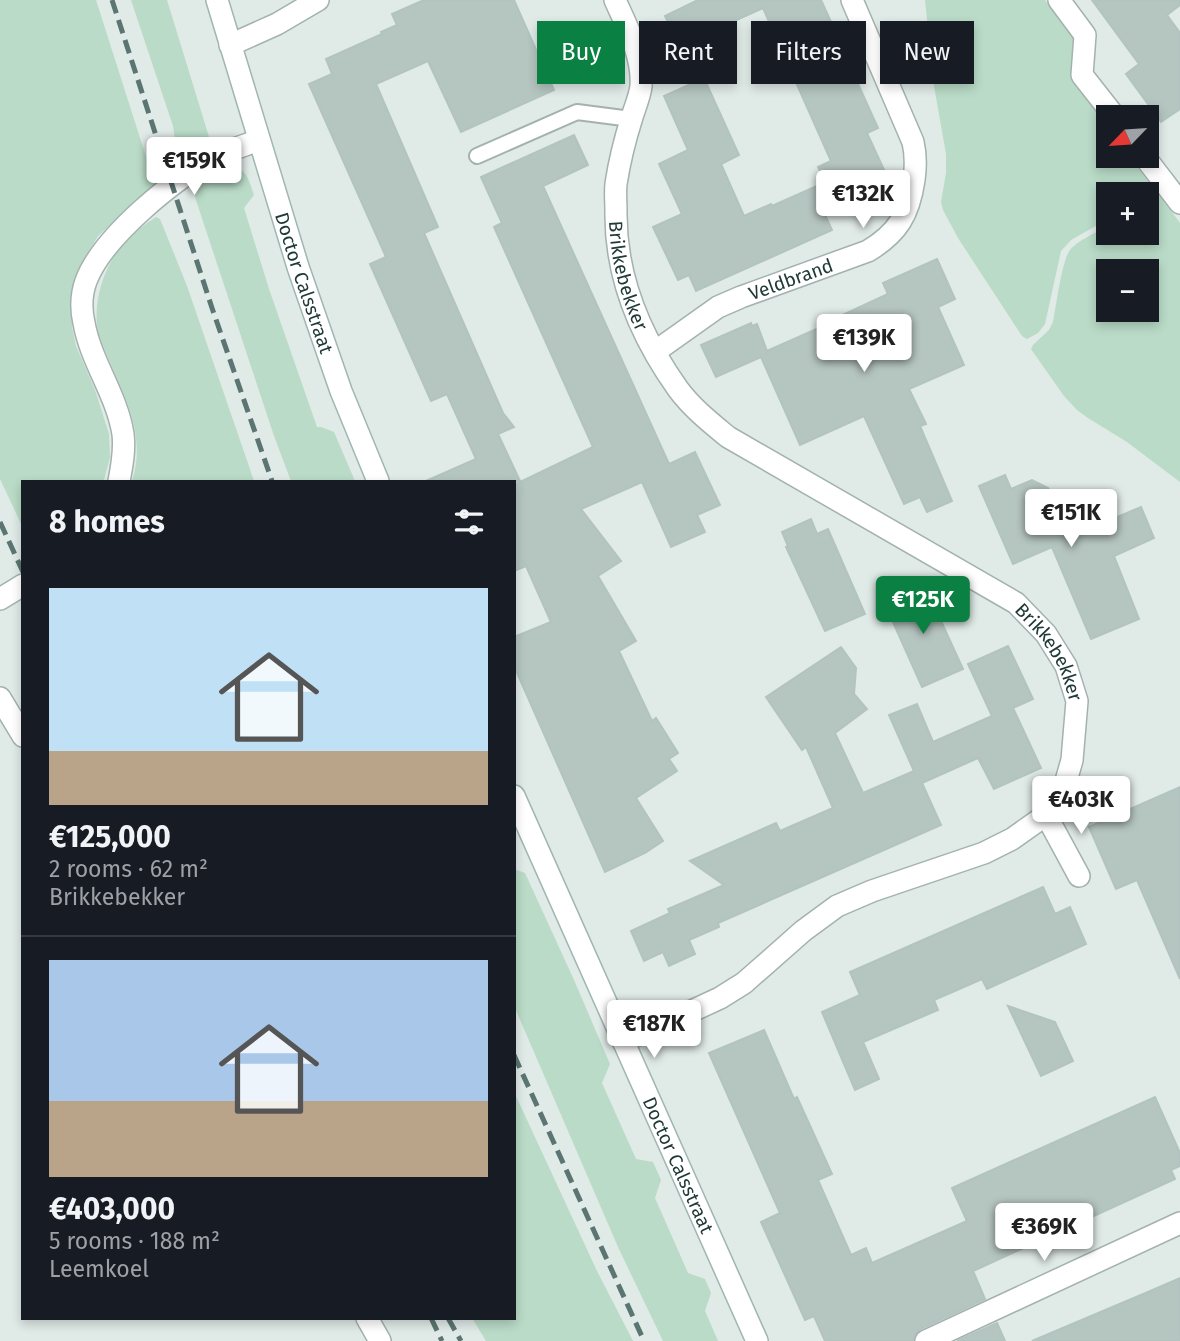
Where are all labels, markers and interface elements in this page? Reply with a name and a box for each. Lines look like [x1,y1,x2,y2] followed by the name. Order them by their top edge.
[537,21,625,84] chip: Buy
[639,21,737,84] chip: Rent
[751,21,866,84] chip: Filters
[880,21,974,84] chip: New
[1096,105,1158,168] north arrow
[1096,105,1159,322] map controls
[145,138,243,197] pin: €159K
[163,146,226,174] text: €159K
[814,170,912,230] pin: €132K
[832,179,894,207] text: €132K
[1096,182,1159,245] button: +
[271,209,339,357] street label: Doctor Calsstraat
[604,220,654,335] street label: Brikkebekker
[745,253,836,305] street label: Veldbrand
[1096,259,1159,322] button: −
[815,314,913,374] pin: €139K
[833,323,895,351] text: €139K
[1022,490,1120,549] pin: €151K
[1041,498,1101,526] text: €151K
[450,503,488,541] icon: filters
[49,504,165,540] text: 8 homes
[874,576,972,636] pin: €125K
[892,585,954,613] text: €125K
[1011,598,1088,704] street label: Brikkebekker
[206,634,332,760] icon: home
[1032,776,1130,836] pin: €403K
[1048,785,1114,813] text: €403K
[49,819,171,855] text: €125,000
[49,855,208,883] text: 2 rooms · 62 m²
[49,883,185,911] text: Brikkebekker
[605,1000,703,1060] pin: €187K
[206,1006,332,1132] icon: home
[623,1009,685,1037] text: €187K
[638,1093,719,1237] street label: Doctor Calsstraat
[49,1191,175,1227] text: €403,000
[995,1204,1093,1263] pin: €369K
[1011,1212,1077,1240] text: €369K
[49,1227,220,1255] text: 5 rooms · 188 m²
[49,1255,149,1283] text: Leemkoel

